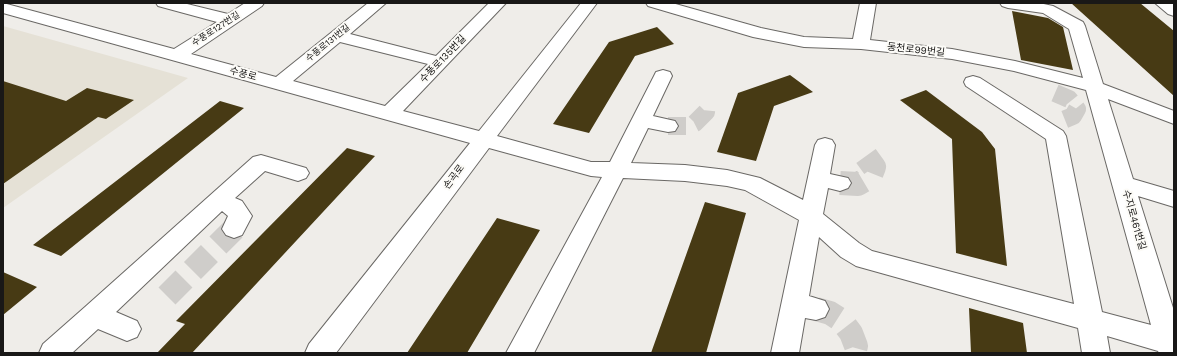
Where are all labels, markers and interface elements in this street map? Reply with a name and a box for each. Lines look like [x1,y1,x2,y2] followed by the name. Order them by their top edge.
[190,9,242,49] street label: 수풍로127번길
[304,22,352,64] street label: 수풍로131번길
[417,33,469,85] street label: 수풍로135번길
[886,41,946,59] street label: 동천로99번길
[228,65,258,83] street label: 수풍로
[441,162,467,192] street label: 손곡로
[1120,189,1148,251] street label: 수지로461번길

